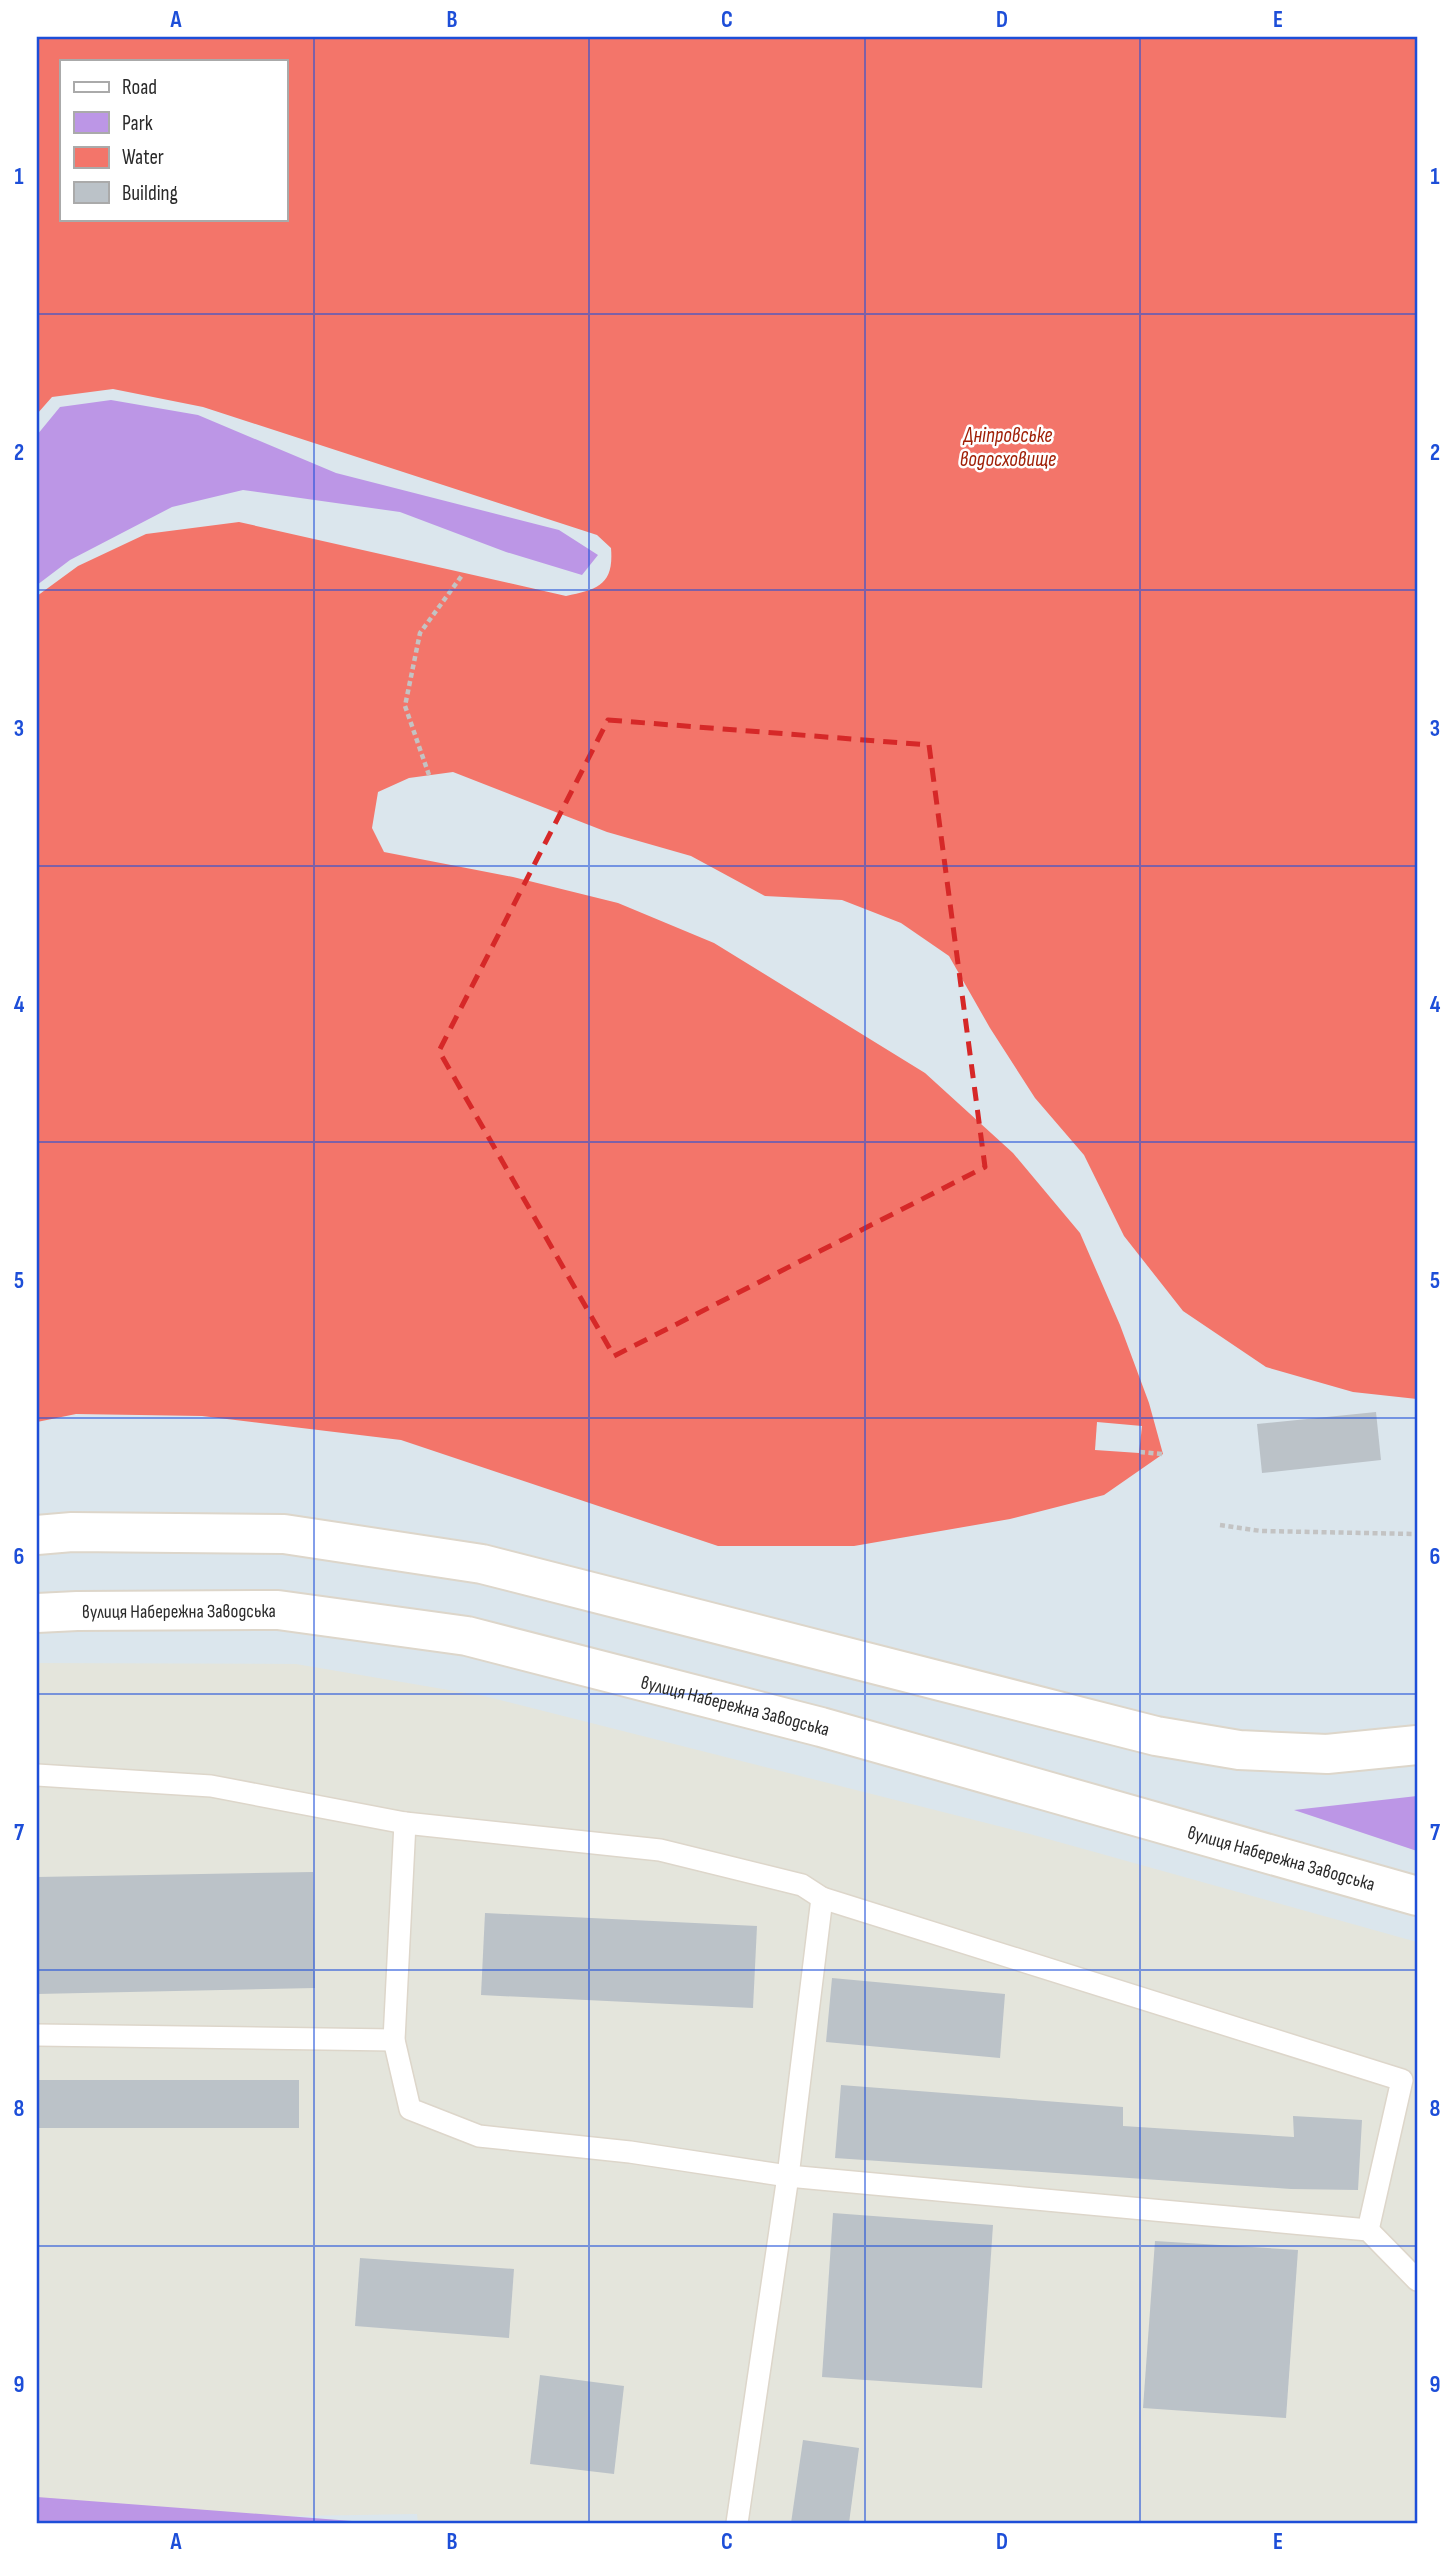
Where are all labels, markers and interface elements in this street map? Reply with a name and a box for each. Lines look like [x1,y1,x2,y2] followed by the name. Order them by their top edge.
[170,6,183,34] text: A
[447,6,458,34] text: B
[721,6,733,34] text: C
[996,6,1008,34] text: D
[1273,6,1283,34] text: E
[60,60,287,220] legend
[122,75,157,100] text: Road
[122,111,153,136] text: Park
[122,145,164,170] text: Water
[14,163,24,191] text: 1
[1430,163,1440,191] text: 1
[122,181,178,206] text: Building
[960,423,1056,472] water label: Дніпровське водосховище
[14,439,24,467] text: 2
[1430,439,1440,467] text: 2
[14,715,24,743] text: 3
[1430,715,1440,743] text: 3
[14,991,25,1019] text: 4
[1430,991,1441,1019] text: 4
[14,1267,24,1295] text: 5
[1430,1267,1440,1295] text: 5
[14,1543,24,1571] text: 6
[1430,1543,1440,1571] text: 6
[82,1600,276,1624] street label: вулиця Набережна Заводська
[638,1671,832,1742] street label: вулиця Набережна Заводська
[14,1819,24,1847] text: 7
[1430,1819,1440,1847] text: 7
[1185,1822,1377,1897] street label: вулиця Набережна Заводська
[14,2095,25,2123] text: 8
[1430,2095,1441,2123] text: 8
[14,2371,24,2399] text: 9
[1430,2371,1440,2399] text: 9
[170,2528,183,2556] text: A
[447,2528,458,2556] text: B
[721,2528,733,2556] text: C
[996,2528,1008,2556] text: D
[1273,2528,1283,2556] text: E

